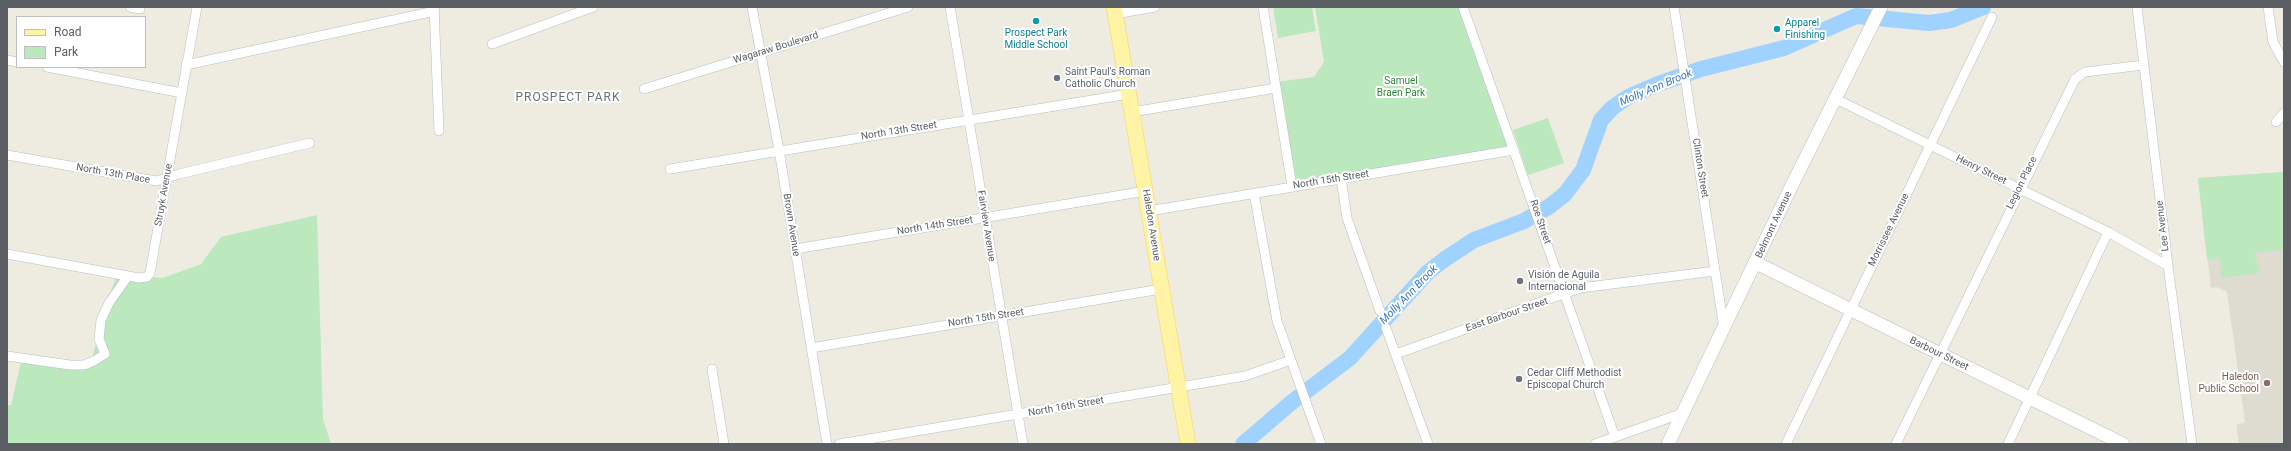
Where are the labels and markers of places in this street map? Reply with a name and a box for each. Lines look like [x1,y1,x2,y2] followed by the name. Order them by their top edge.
[1031,16,1041,26] marker: Prospect Park Middle School
[1785,17,1825,40] place label: Apparel Finishing
[1772,24,1782,34] marker: Apparel Finishing
[1004,27,1068,50] place label: Prospect Park Middle School
[1065,66,1150,90] place label: Saint Paul's Roman Catholic Church
[1052,73,1062,83] marker: Saint Paul's Roman Catholic Church
[1528,269,1599,292] place label: Visión de Aguila Internacional
[1515,276,1525,286] marker: Visión de Aguila Internacional
[1527,367,1622,390] place label: Cedar Cliff Methodist Episcopal Church
[2198,371,2259,394] place label: Haledon Public School
[1514,374,1524,384] marker: Cedar Cliff Methodist Episcopal Church
[2262,378,2272,388] marker: Haledon Public School

